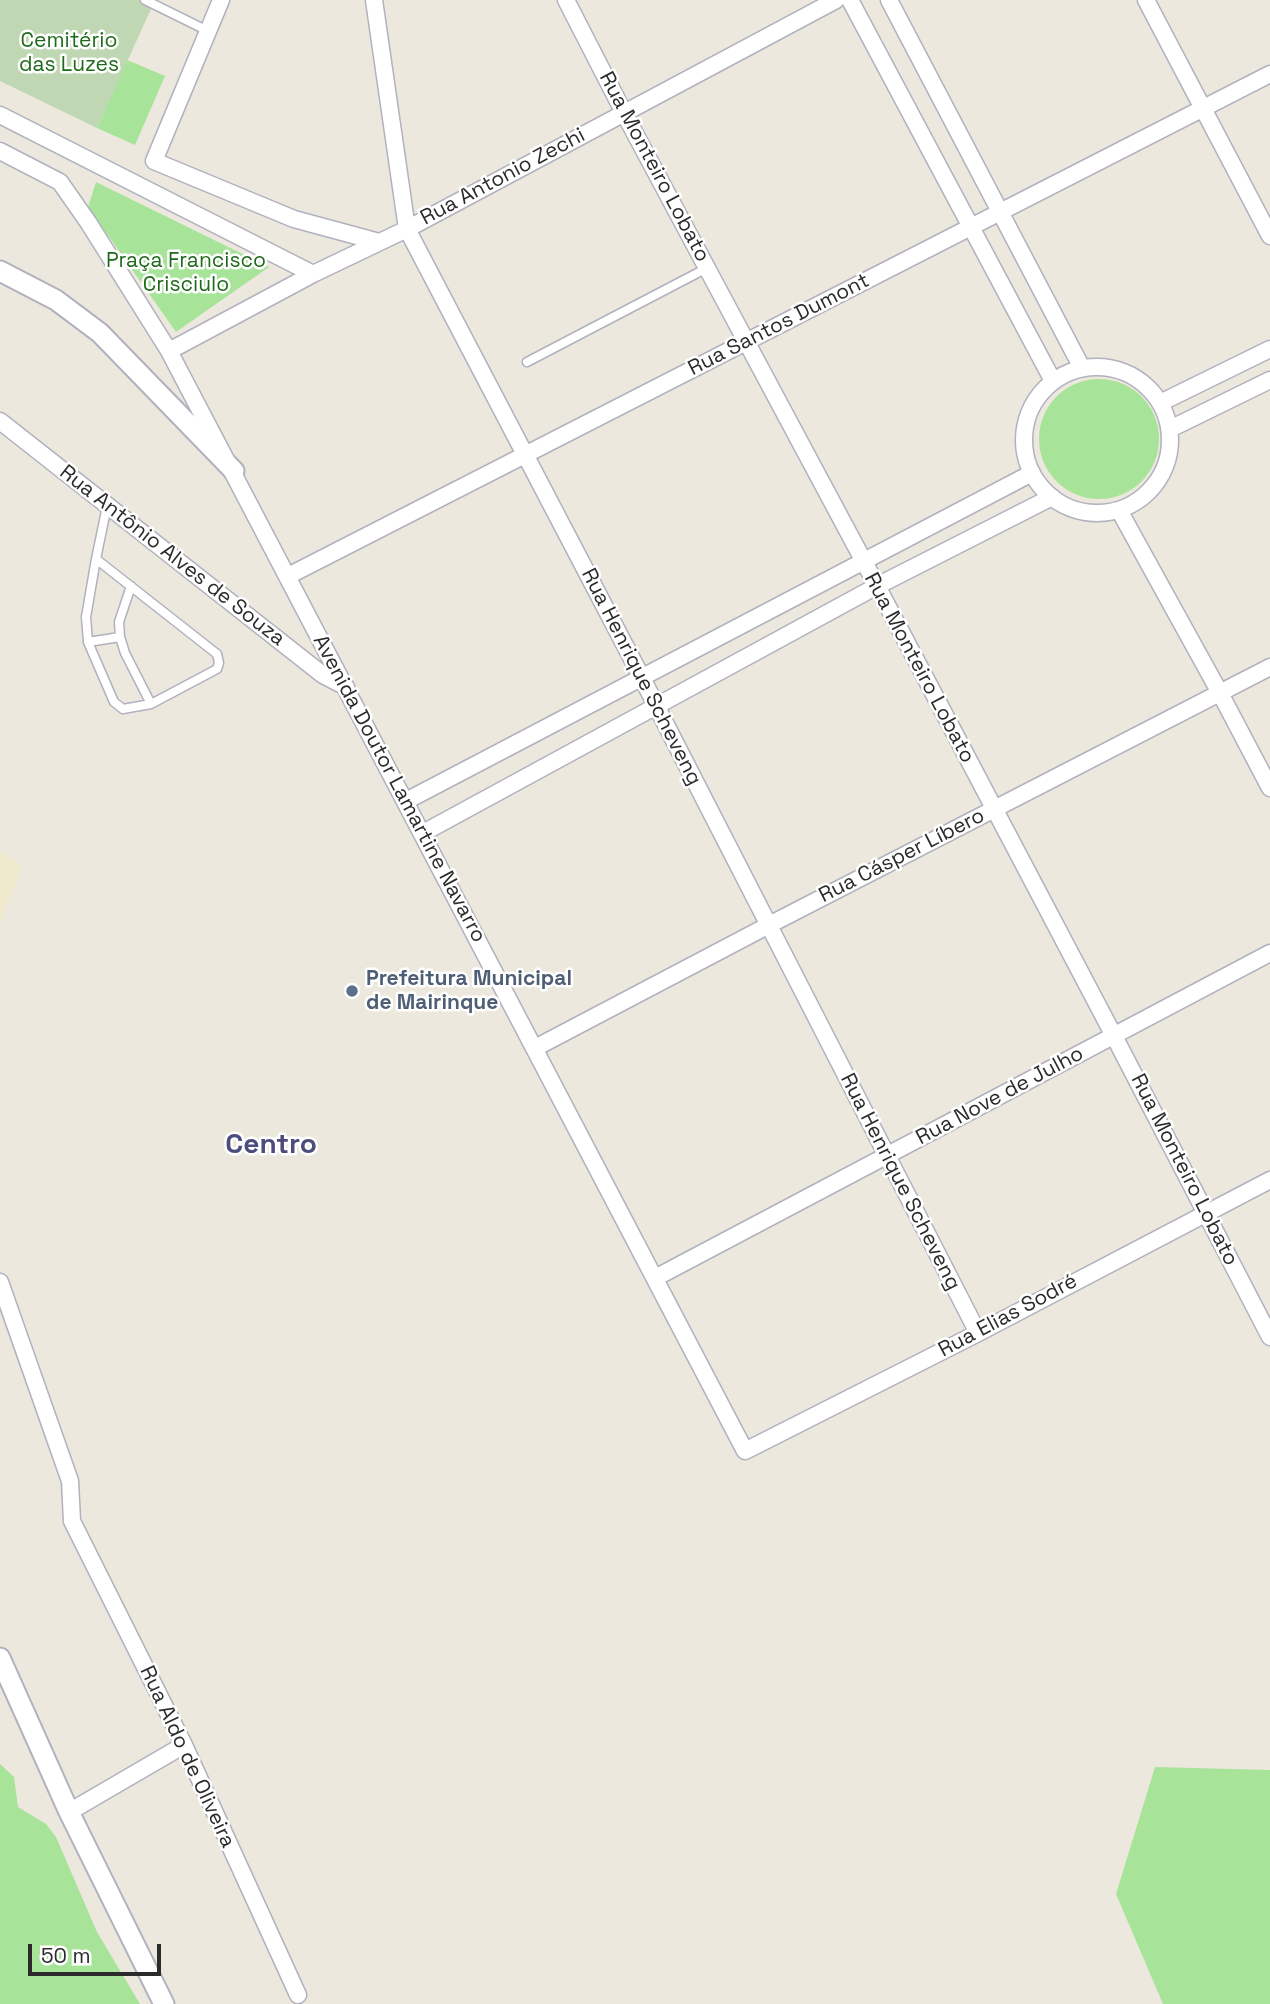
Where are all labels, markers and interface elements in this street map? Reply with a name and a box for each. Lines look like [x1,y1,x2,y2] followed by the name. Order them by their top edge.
[19,28,119,78] park label: Cemitério das Luzes
[593,68,715,266] street label: Rua Monteiro Lobato
[416,123,590,231] street label: Rua Antonio Zechi
[106,248,266,298] park label: Praça Francisco Crisciulo
[684,268,874,382] street label: Rua Santos Dumont
[54,460,290,652] street label: Rua Antônio Alves de Souza
[575,564,707,790] street label: Rua Henrique Scheveng
[858,569,980,767] street label: Rua Monteiro Lobato
[307,631,491,947] street label: Avenida Doutor Lamartine Navarro
[815,803,989,909] street label: Rua Cásper Líbero
[366,966,572,1016] place label: Prefeitura Municipal de Mairinque
[344,983,360,999] marker: Prefeitura Municipal de Mairinque
[912,1041,1088,1151] street label: Rua Nove de Julho
[834,1069,966,1295] street label: Rua Henrique Scheveng
[1125,1070,1243,1270] street label: Rua Monteiro Lobato
[225,1128,317,1162] district label: Centro
[934,1269,1082,1363] street label: Rua Elias Sodré
[134,1662,240,1852] street label: Rua Aldo de Oliveira
[32,1930,164,1974] scale bar
[41,1942,91,1969] text: 50 m

